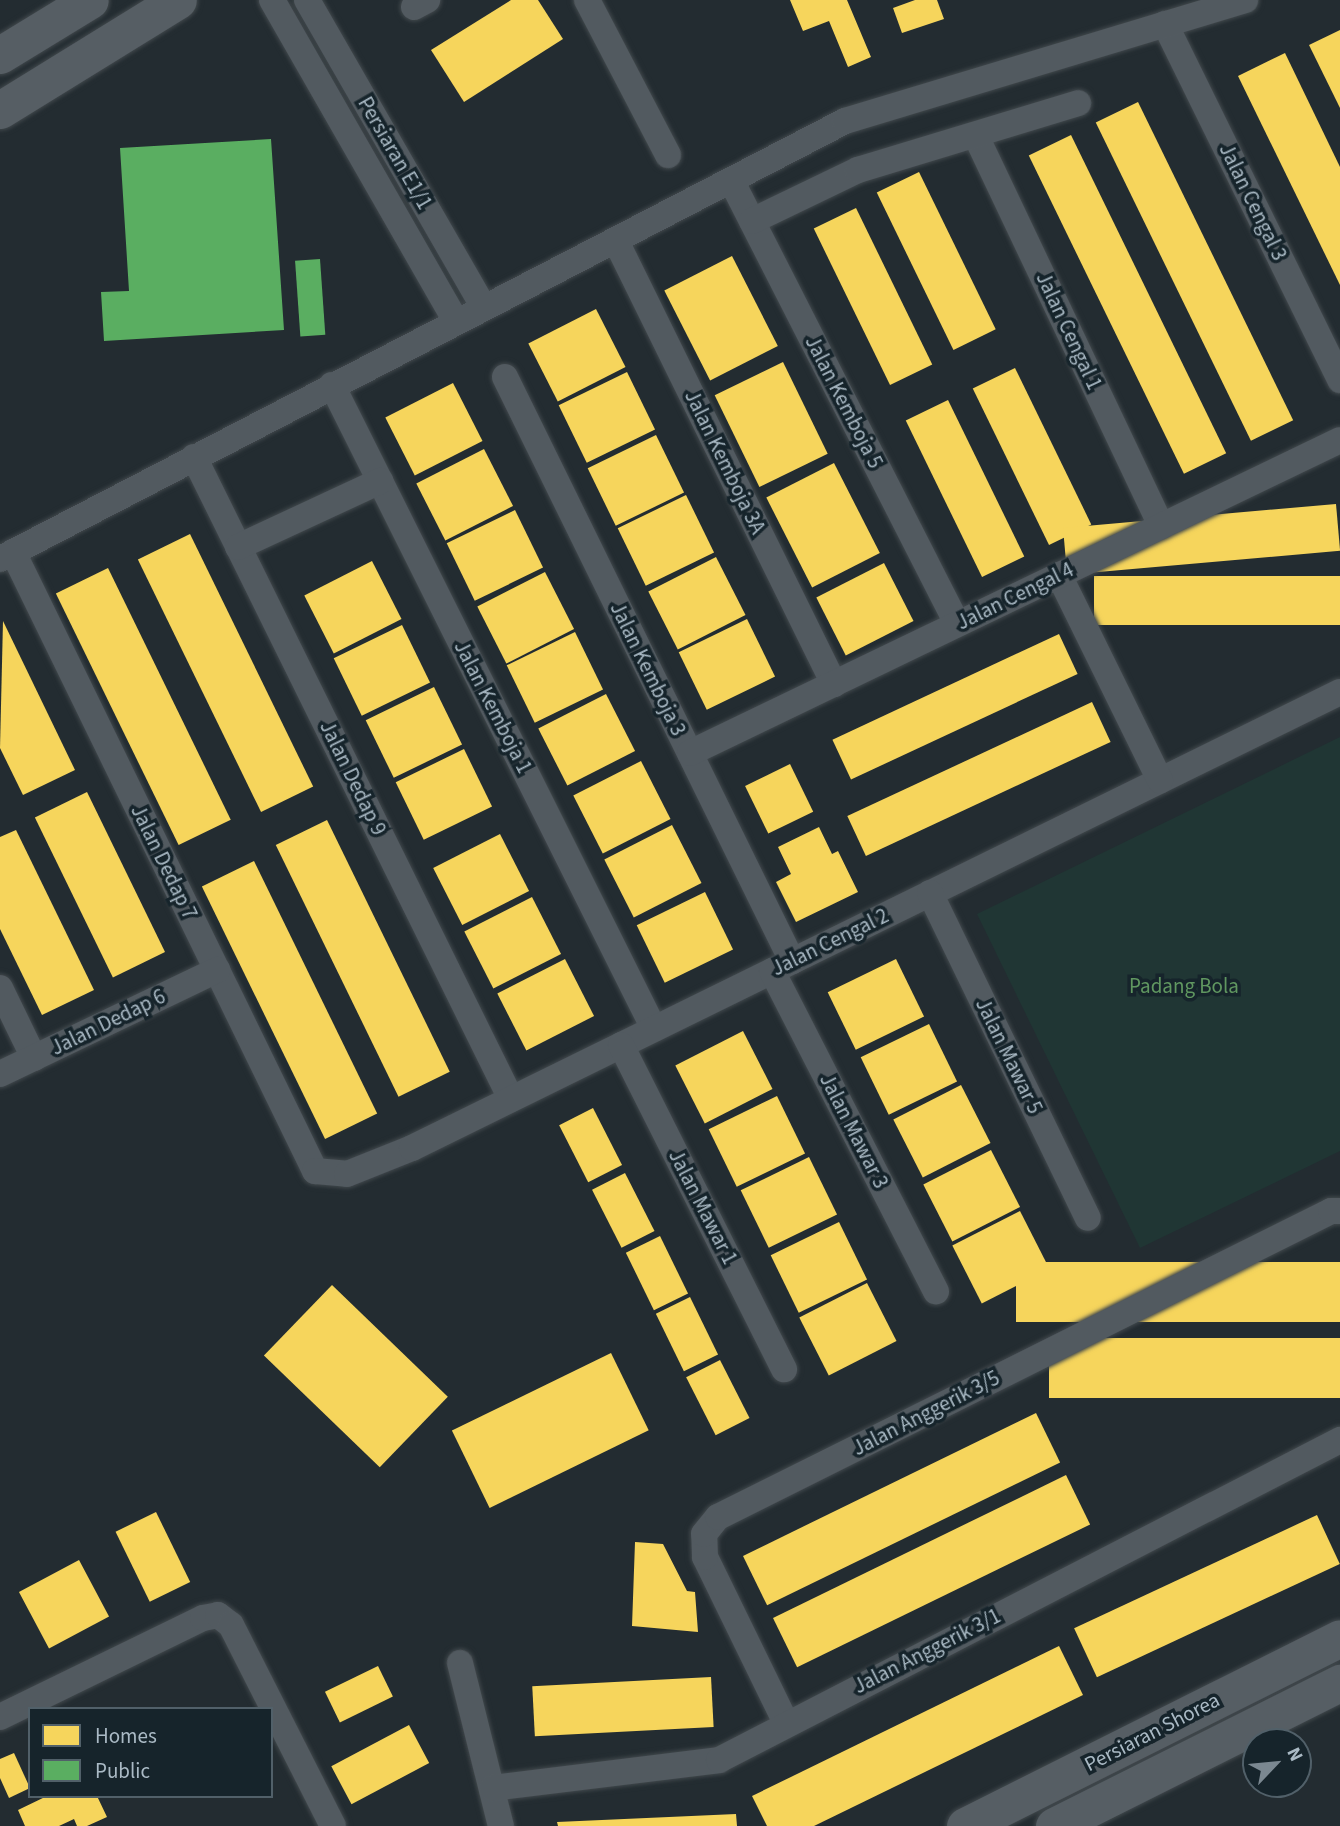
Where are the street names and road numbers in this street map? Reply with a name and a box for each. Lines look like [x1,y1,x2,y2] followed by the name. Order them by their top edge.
[353,92,437,214] street label: Persiaran E1/1
[1214,139,1292,265] street label: Jalan Cengal 3
[1031,268,1107,394] street label: Jalan Cengal 1
[800,331,888,473] street label: Jalan Kemboja 5
[679,386,771,538] street label: Jalan Kemboja 3A
[952,557,1078,635] street label: Jalan Cengal 4
[605,598,691,740] street label: Jalan Kemboja 3
[449,636,537,778] street label: Jalan Kemboja 1
[314,717,392,839] street label: Jalan Dedap 9
[125,801,203,923] street label: Jalan Dedap 7
[767,903,893,981] street label: Jalan Cengal 2
[47,983,169,1061] street label: Jalan Dedap 6
[970,994,1048,1118] street label: Jalan Mawar 5
[814,1069,894,1193] street label: Jalan Mawar 3
[663,1145,743,1269] street label: Jalan Mawar 1
[848,1365,1004,1461] street label: Jalan Anggerik 3/5
[849,1603,1005,1699] street label: Jalan Anggerik 3/1
[1080,1687,1224,1777] street label: Persiaran Shorea

